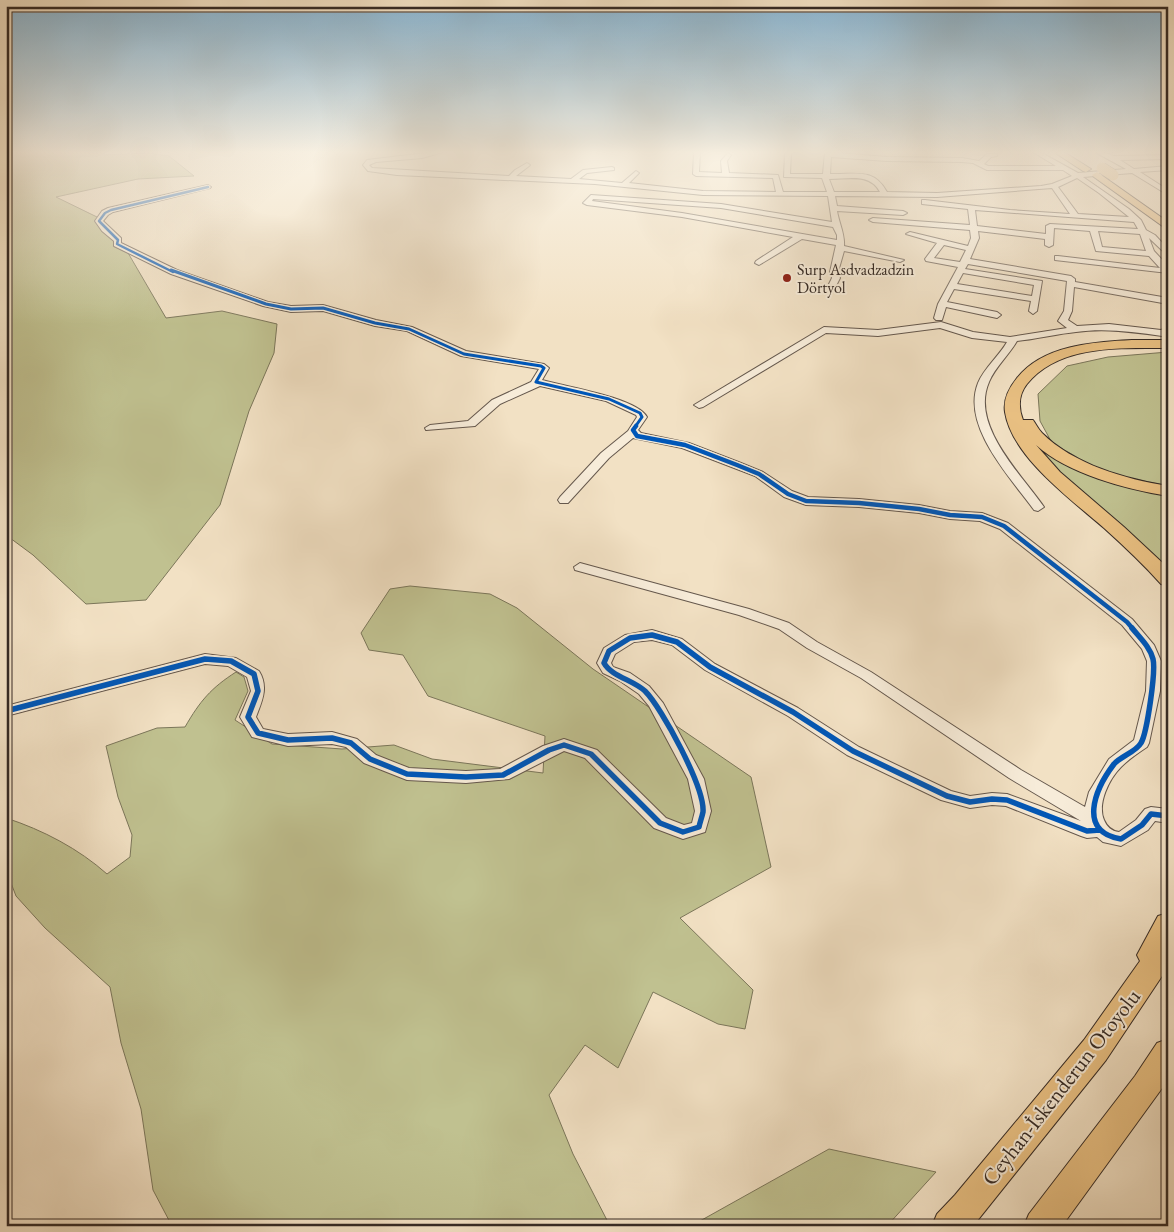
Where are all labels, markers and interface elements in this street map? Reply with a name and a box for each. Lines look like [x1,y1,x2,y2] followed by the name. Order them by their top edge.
[797,259,915,298] place label: Surp Asdvadzadzin Dörtyol
[781,272,793,284] marker: Surp Asdvadzadzin Dörtyol
[975,982,1147,1191] street label: Ceyhan-İskenderun Otoyolu

